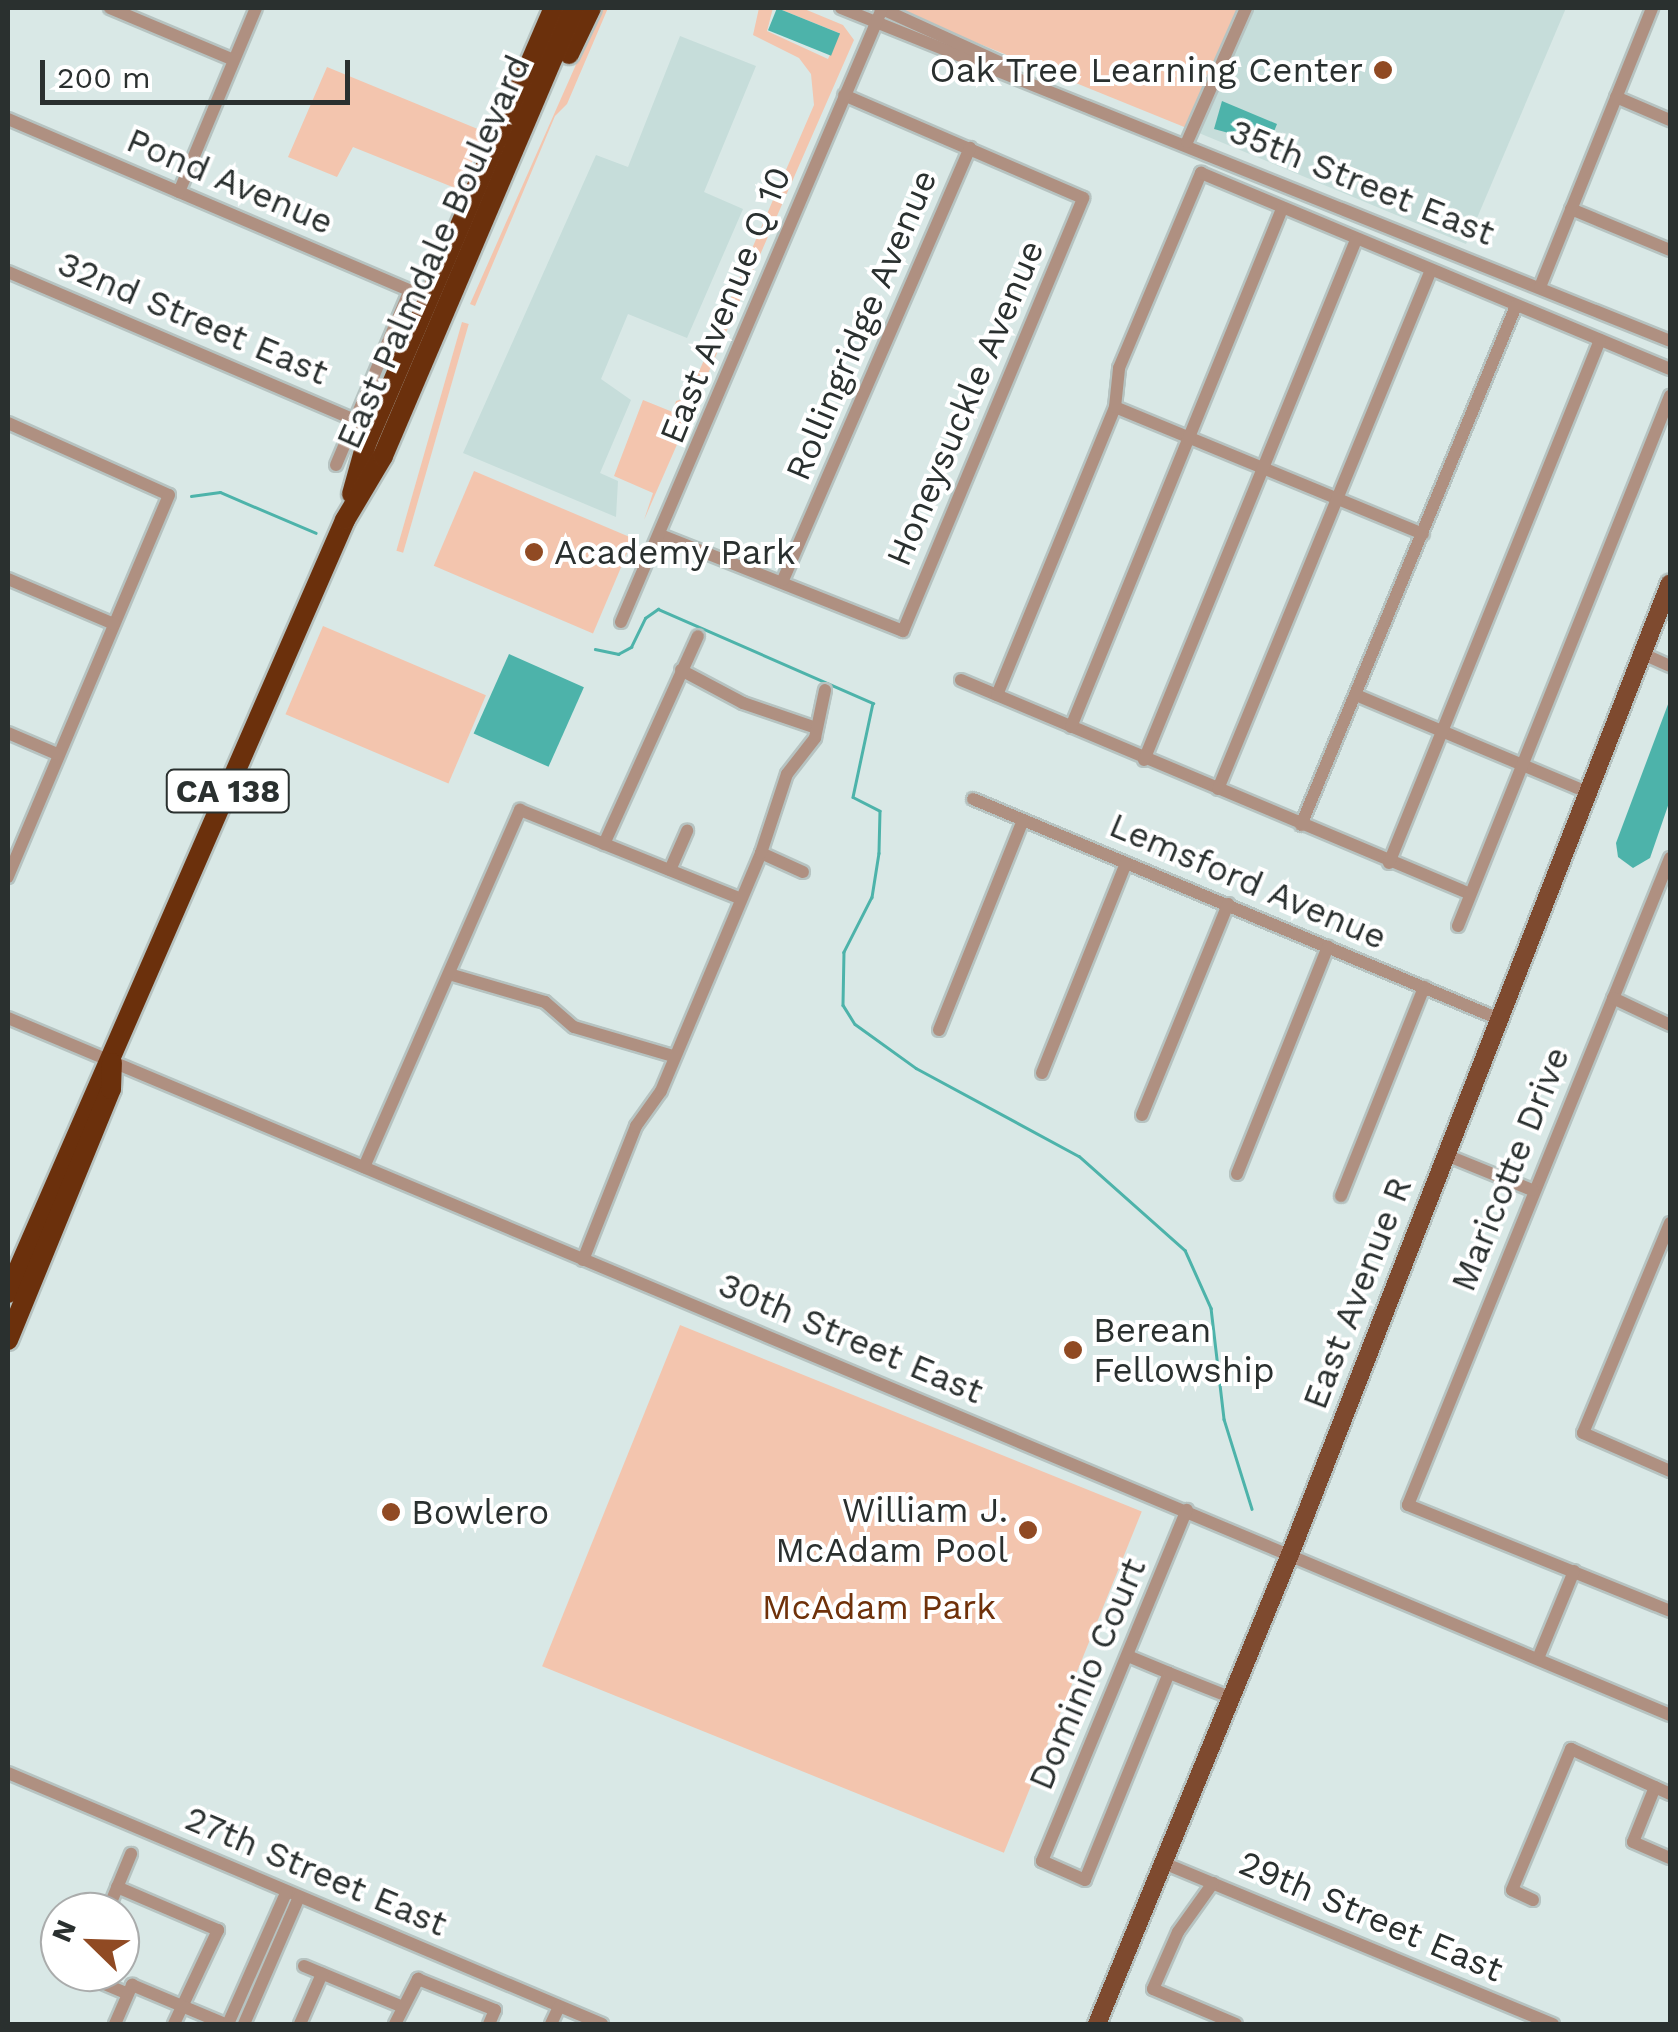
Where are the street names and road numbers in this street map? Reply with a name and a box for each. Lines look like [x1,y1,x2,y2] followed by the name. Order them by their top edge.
[327,49,539,455] street label: East Palmdale Boulevard
[1224,110,1500,254] street label: 35th Street East
[120,118,340,244] street label: Pond Avenue
[650,160,800,450] street label: East Avenue Q 10
[776,163,946,487] street label: Rollingridge Avenue
[877,233,1053,573] street label: Honeysuckle Avenue
[52,242,334,394] street label: 32nd Street East
[163,764,293,818] road number: CA 138
[1103,803,1393,959] street label: Lemsford Avenue
[1442,1041,1578,1297] street label: Maricotte Drive
[1293,1171,1421,1415] street label: East Avenue R
[713,1263,989,1413] street label: 30th Street East
[1019,1552,1155,1796] street label: Dominio Court
[179,1797,453,1945] street label: 27th Street East
[1233,1841,1509,1991] street label: 29th Street East

